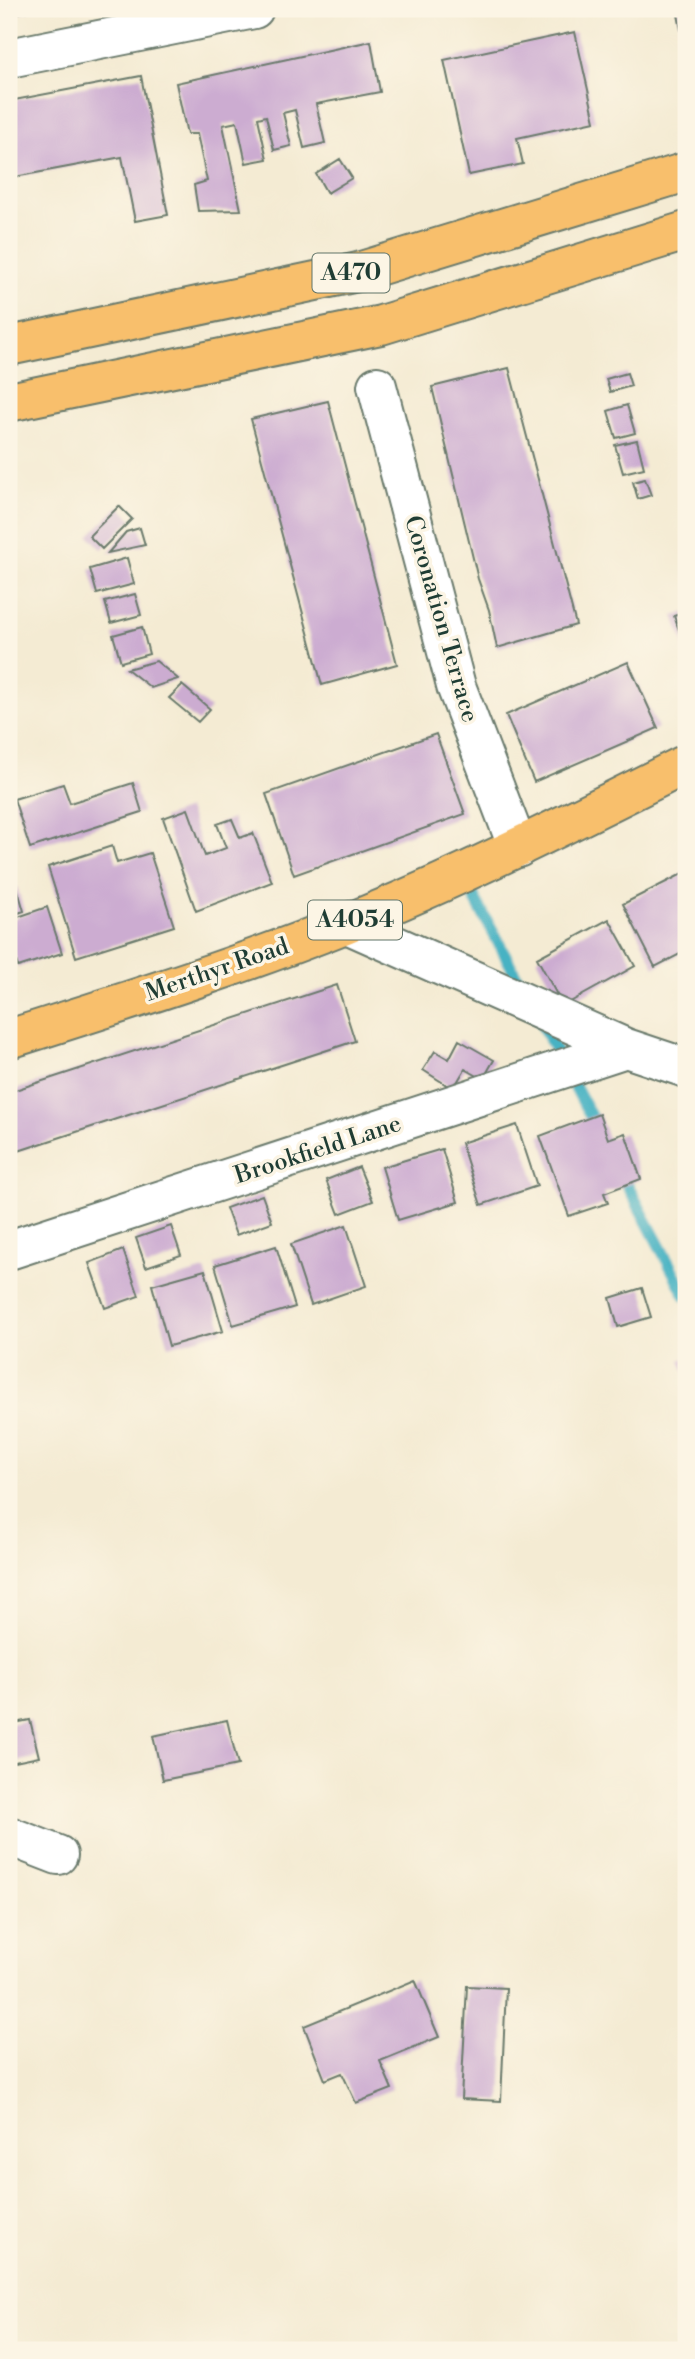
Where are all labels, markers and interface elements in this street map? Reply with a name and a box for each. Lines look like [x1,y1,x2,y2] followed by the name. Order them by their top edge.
[312,254,390,292] road number: A470
[397,512,485,726] street label: Coronation Terrace
[308,900,402,939] road number: A4054
[141,931,293,1009] street label: Merthyr Road
[230,1109,405,1191] street label: Brookfield Lane

